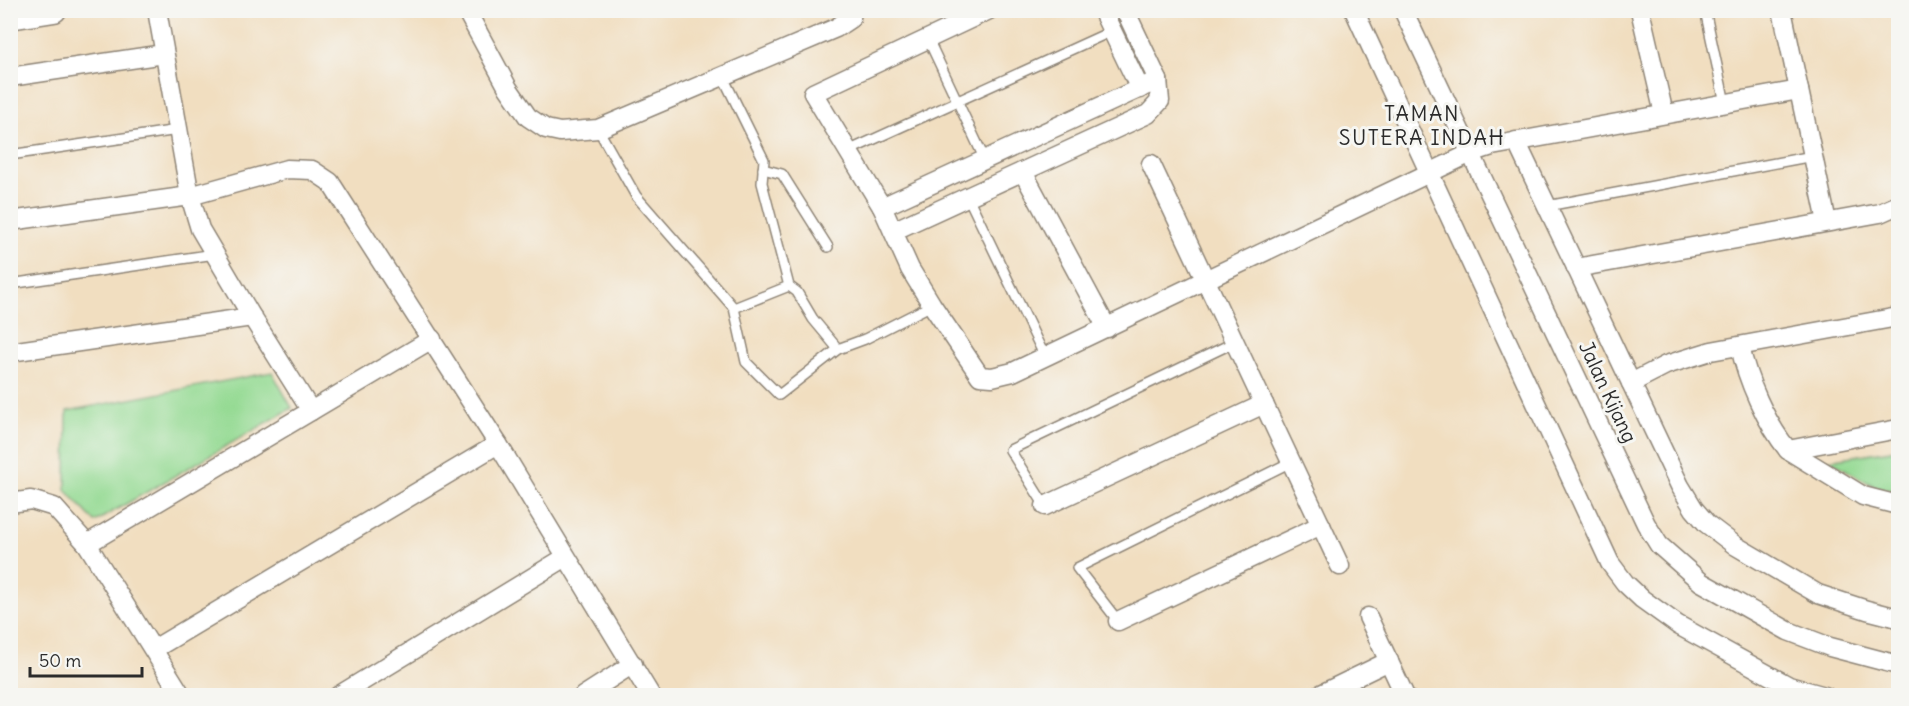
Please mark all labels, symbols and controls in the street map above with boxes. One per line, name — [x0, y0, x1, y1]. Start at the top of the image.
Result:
district label: TAMAN SUTERA INDAH — [1339, 100, 1505, 151]
street label: Jalan Kijang — [1574, 337, 1643, 447]
scale bar — [30, 640, 142, 678]
text: 50 m — [39, 649, 81, 672]

